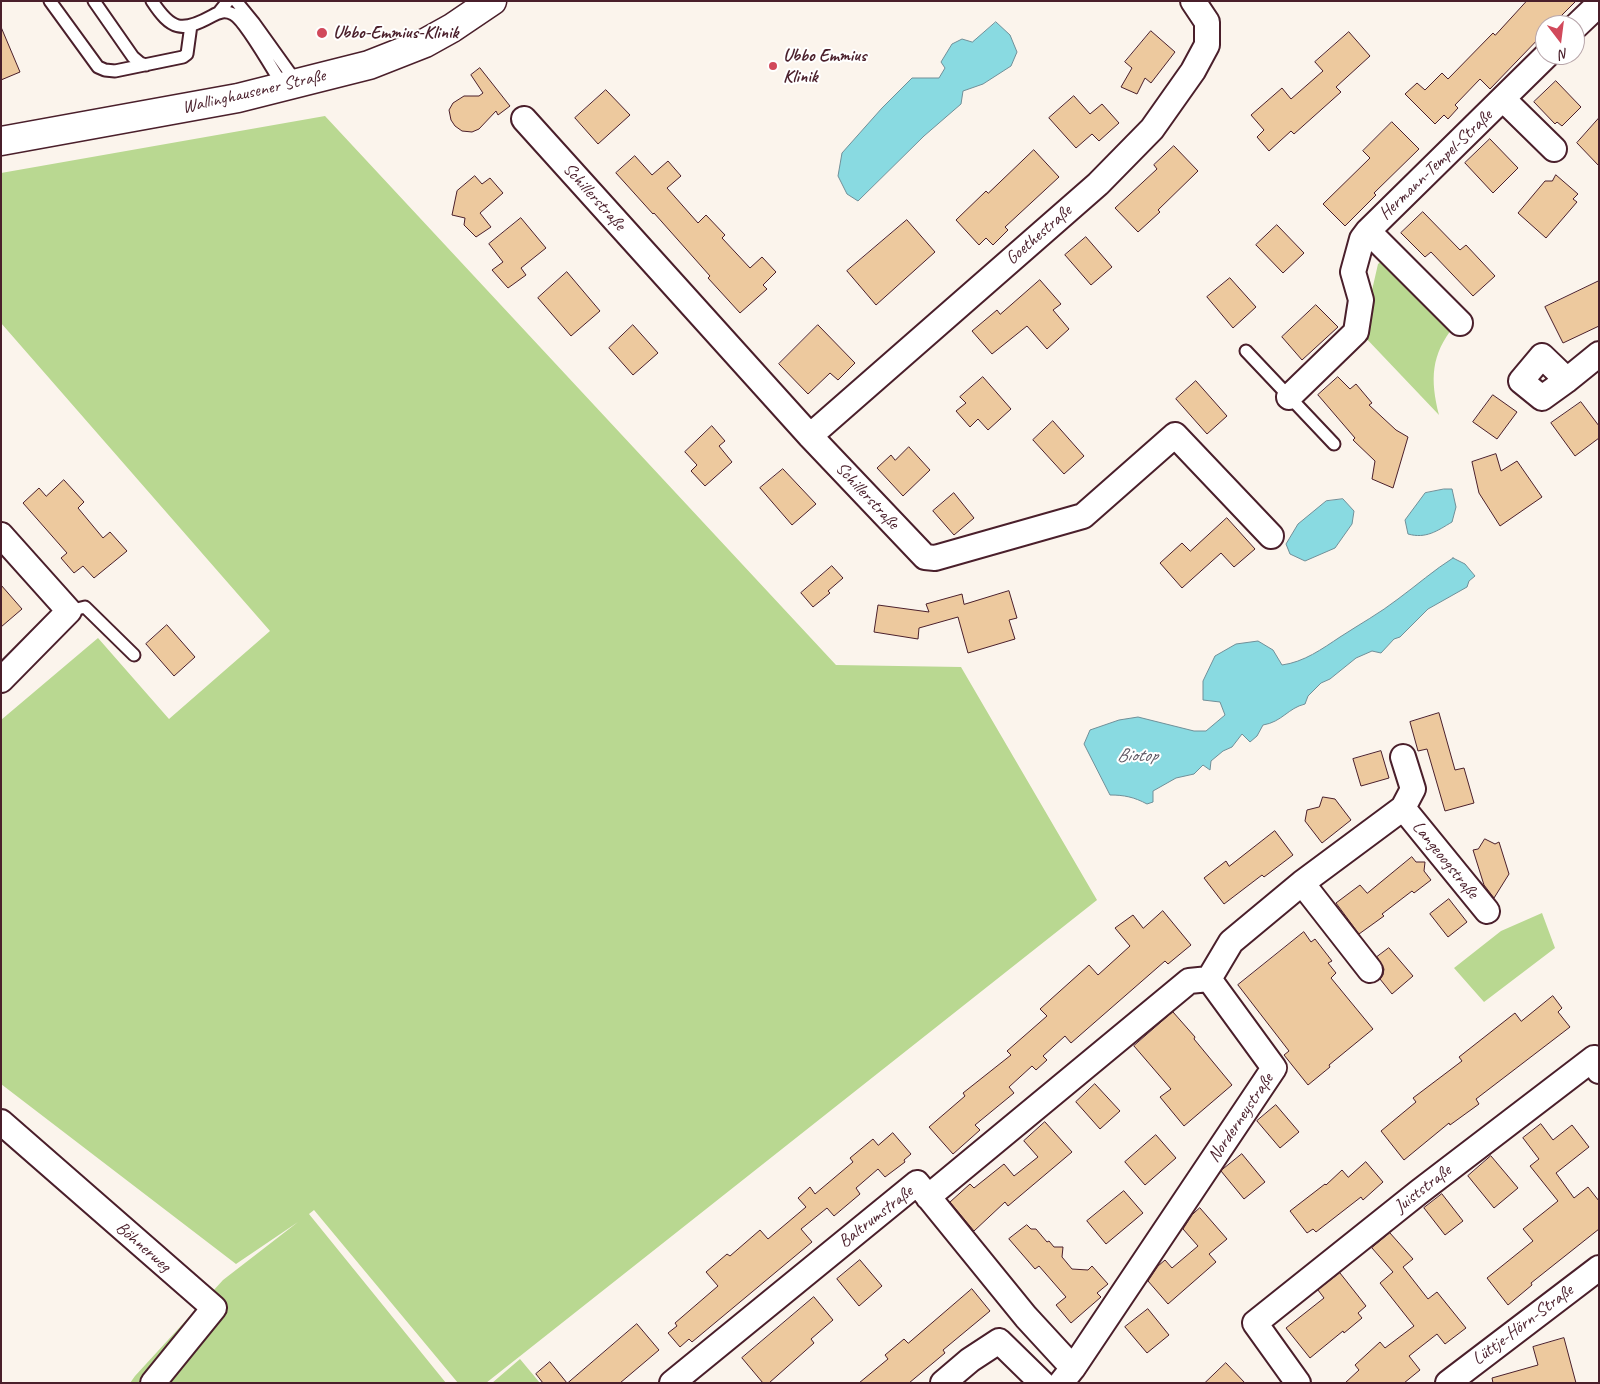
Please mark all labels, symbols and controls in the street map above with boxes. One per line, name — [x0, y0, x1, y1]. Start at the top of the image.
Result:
north arrow — [1535, 15, 1585, 65]
place label: Ubbo-Emmius-Klinik — [333, 22, 458, 44]
marker: Ubbo-Emmius-Klinik — [315, 26, 329, 40]
place label: Ubbo Emmius Klinik — [783, 45, 866, 88]
text: N — [1557, 45, 1570, 63]
marker: Ubbo Emmius Klinik — [767, 60, 779, 72]
street label: Wallinghausener Straße — [180, 65, 328, 119]
street label: Hermann-Tempel-Straße — [1375, 105, 1497, 225]
street label: Schillerstraße — [558, 159, 630, 235]
street label: Goethestraße — [1002, 200, 1076, 270]
street label: Schillerstraße — [831, 458, 903, 534]
water label: Biotop — [1117, 745, 1157, 767]
street label: Langeoogstraße — [1407, 817, 1483, 903]
street label: Norderneystraße — [1203, 1069, 1279, 1167]
street label: Juiststraße — [1390, 1160, 1456, 1218]
street label: Baltrumstraße — [835, 1181, 917, 1253]
street label: Böhnerweg — [111, 1217, 175, 1277]
street label: Lüttje-Hörn-Straße — [1468, 1280, 1578, 1370]

